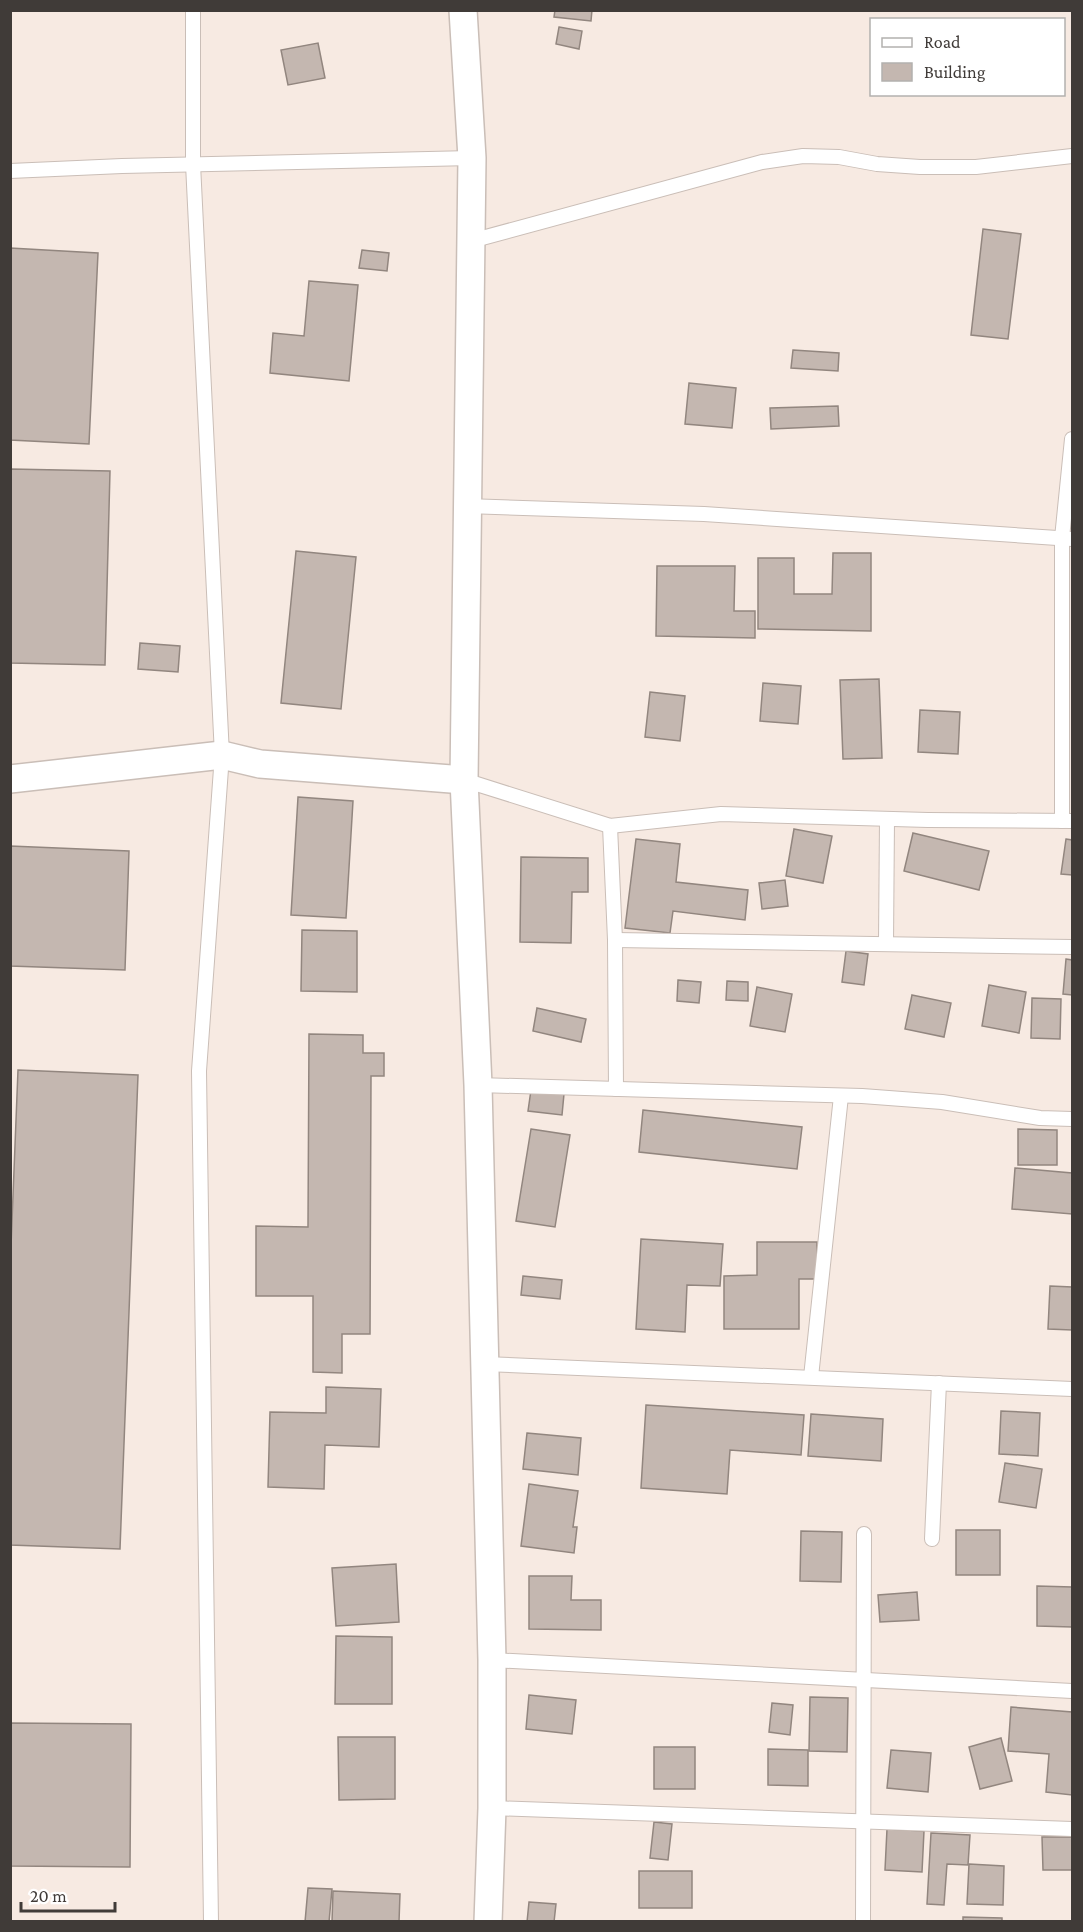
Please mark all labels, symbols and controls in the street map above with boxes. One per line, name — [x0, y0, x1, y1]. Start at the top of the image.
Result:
legend — [870, 18, 1065, 96]
text: Road — [924, 32, 961, 52]
text: Building — [924, 62, 986, 82]
scale bar — [21, 1875, 116, 1913]
text: 20 m — [30, 1886, 67, 1906]

